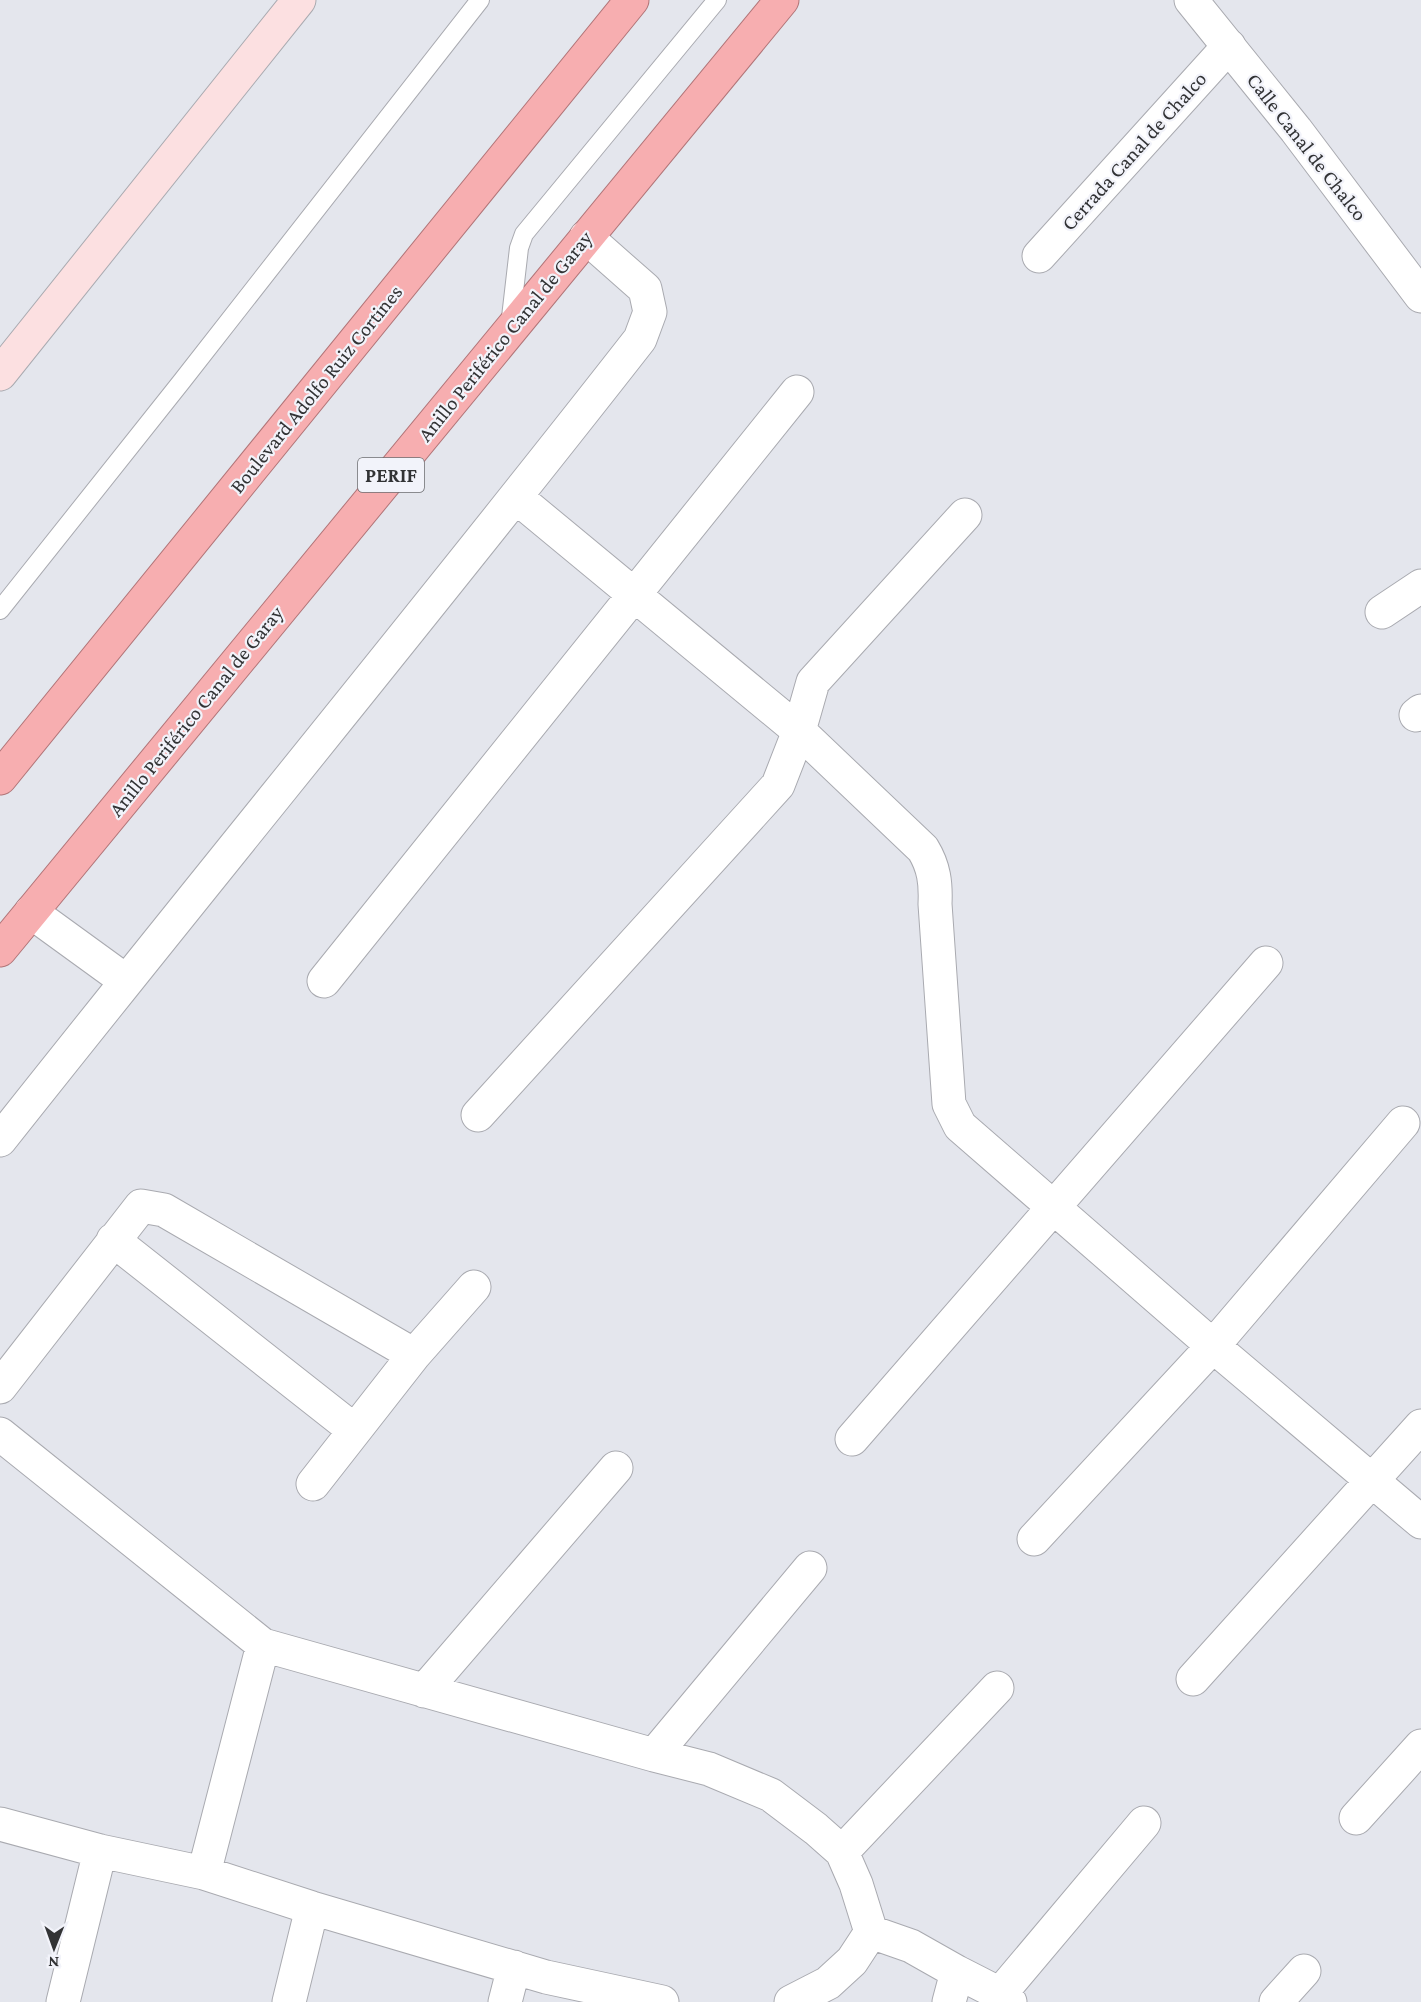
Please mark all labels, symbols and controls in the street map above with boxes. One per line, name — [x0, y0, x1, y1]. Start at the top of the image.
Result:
street label: Cerrada Canal de Chalco — [1056, 67, 1212, 235]
street label: Calle Canal de Chalco — [1242, 68, 1372, 226]
street label: Anillo Periférico Canal de Garay — [413, 226, 598, 446]
street label: Boulevard Adolfo Ruiz Cortines — [225, 280, 407, 498]
road number: PERIF — [358, 458, 424, 492]
street label: Anillo Periférico Canal de Garay — [104, 601, 289, 821]
north arrow — [24, 1918, 84, 1978]
text: N — [48, 1954, 59, 1971]

